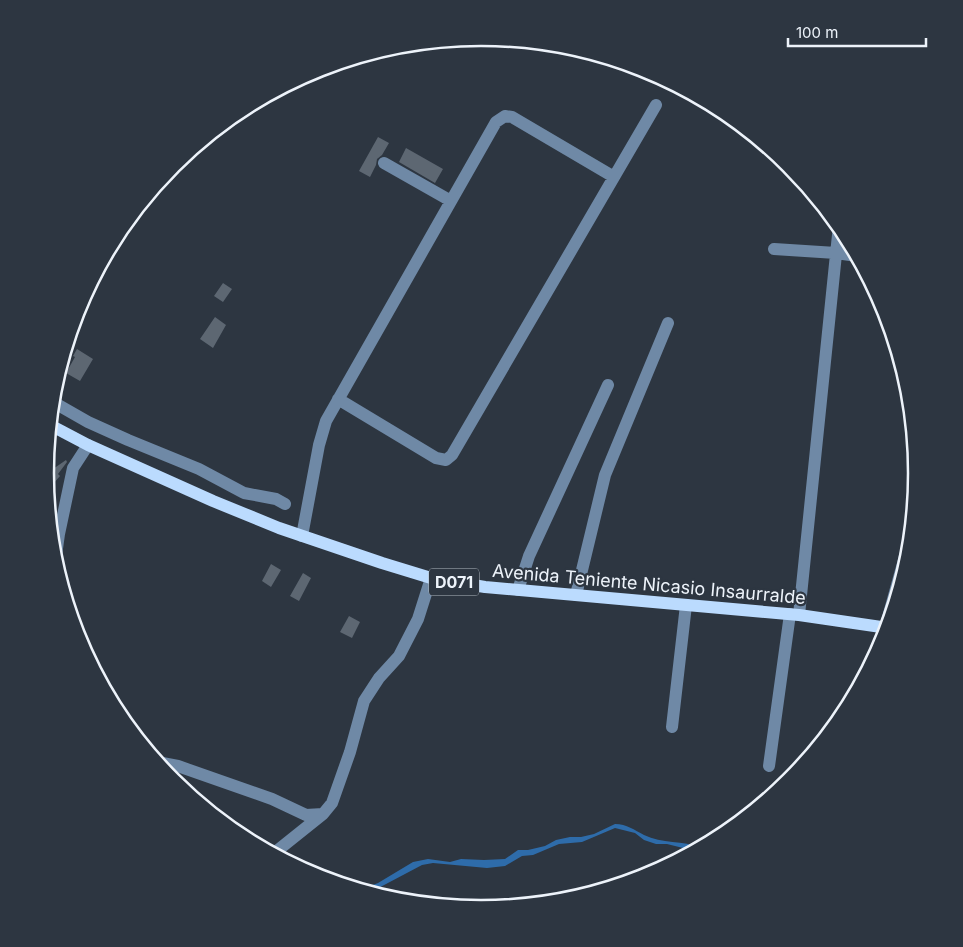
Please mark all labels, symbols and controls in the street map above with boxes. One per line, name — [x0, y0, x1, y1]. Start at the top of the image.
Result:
scale bar — [788, 15, 926, 47]
text: 100 m — [796, 23, 838, 42]
street label: Avenida Teniente Nicasio Insaurralde — [491, 560, 807, 608]
road number: D071 — [429, 568, 479, 596]

